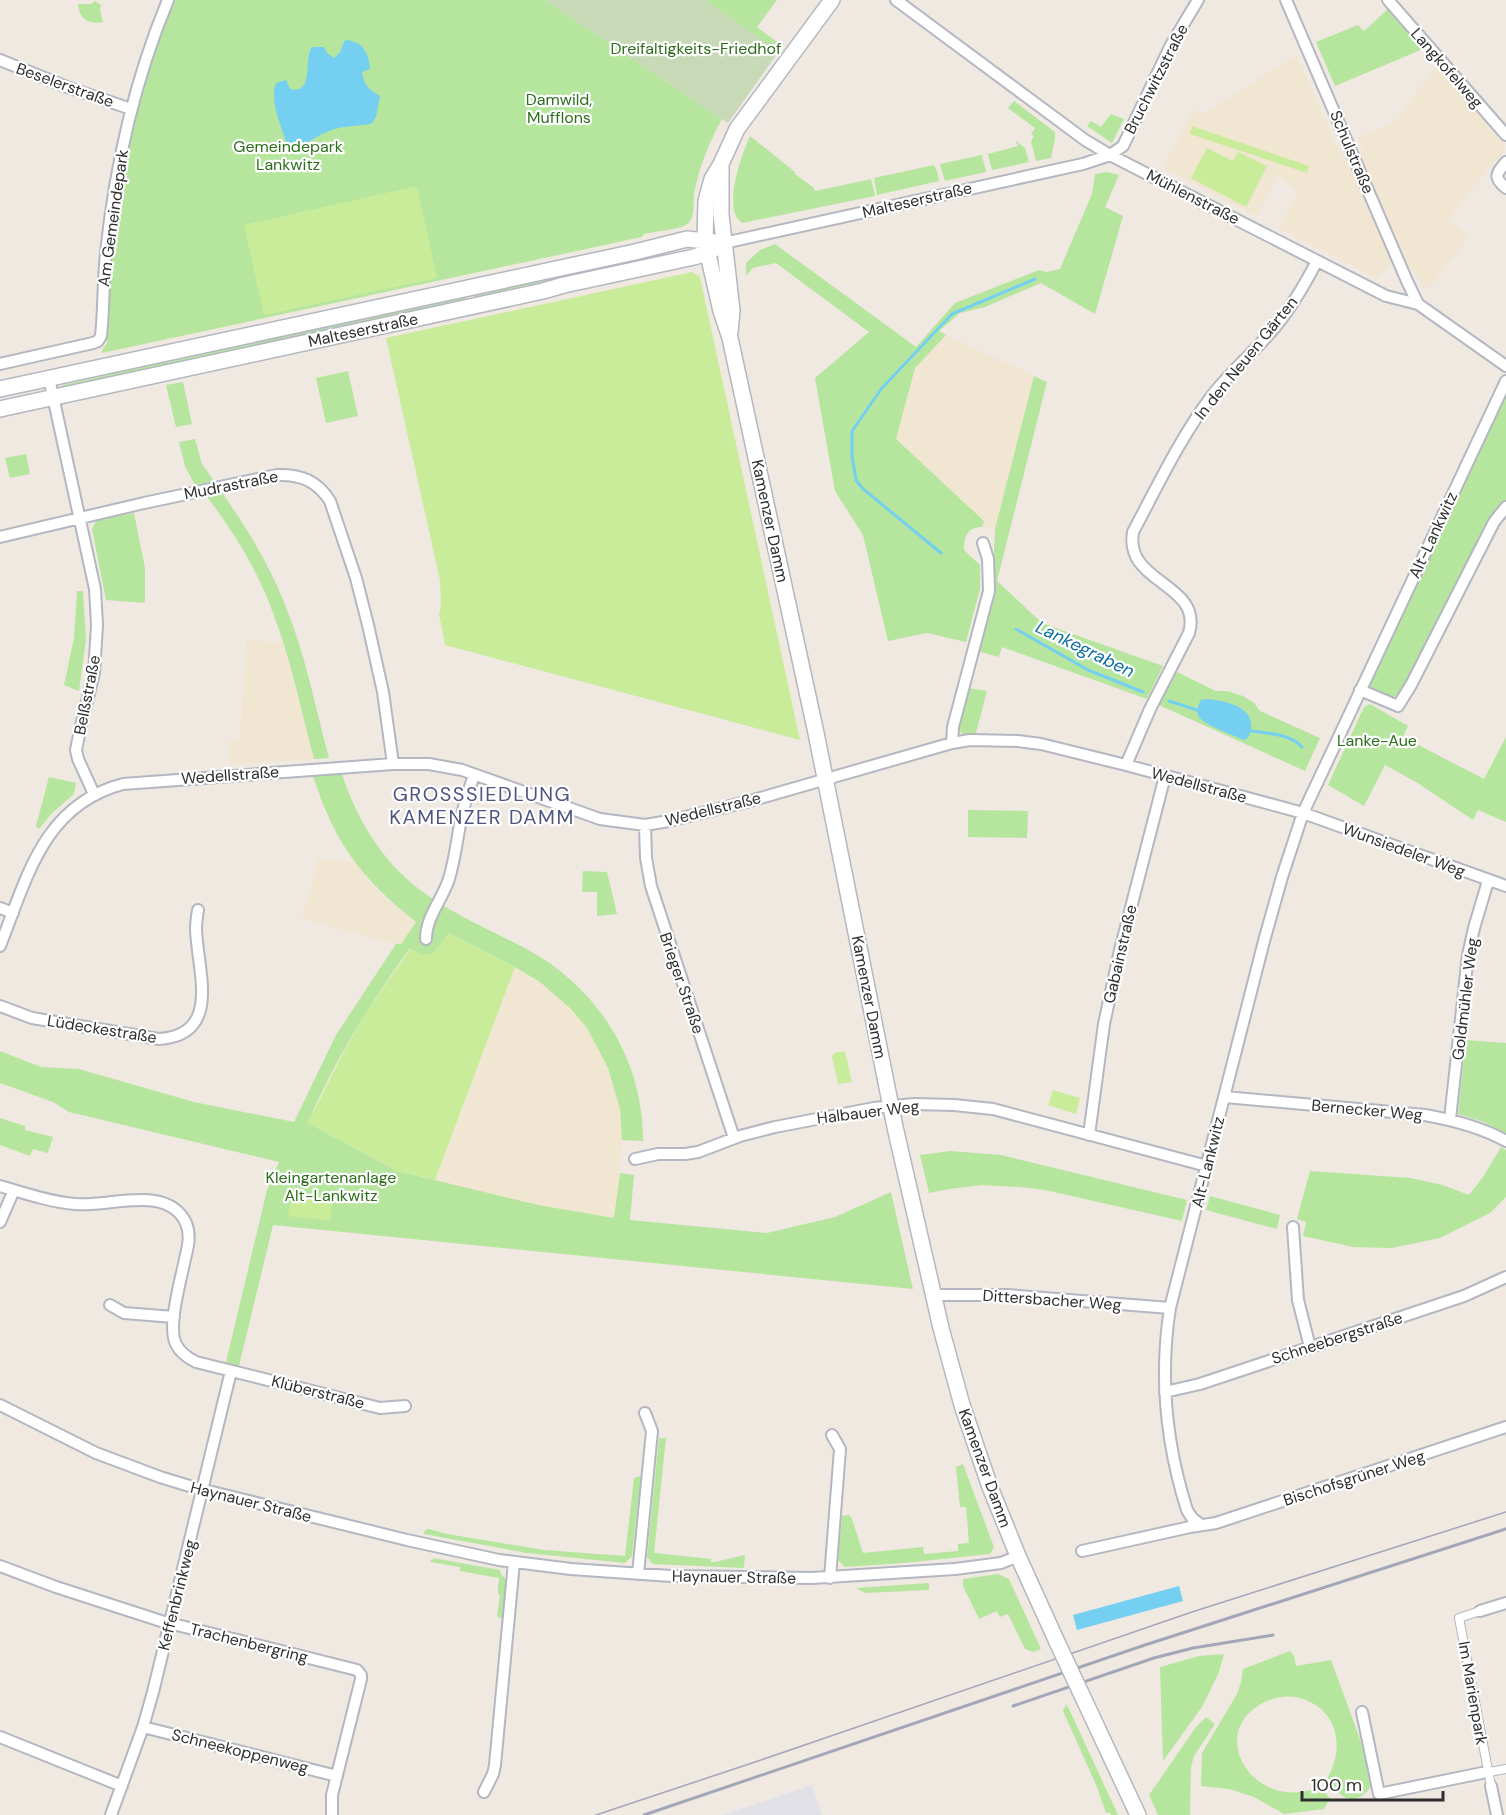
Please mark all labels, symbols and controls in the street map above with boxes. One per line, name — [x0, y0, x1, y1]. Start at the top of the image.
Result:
street label: Bruchwitzstraße — [1119, 20, 1193, 138]
street label: Langkofelweg — [1406, 23, 1488, 113]
park label: Dreifaltigkeits-Friedhof — [611, 38, 781, 59]
street label: Beselerstraße — [13, 58, 117, 112]
park label: Damwild, Mufflons — [526, 89, 592, 128]
street label: Schulstraße — [1325, 107, 1379, 197]
park label: Gemeindepark Lankwitz — [233, 136, 343, 175]
street label: Am Gemeindepark — [93, 148, 133, 288]
street label: Mühlenstraße — [1143, 165, 1243, 229]
street label: Malteserstraße — [860, 177, 974, 223]
street label: In den Neuen Gärten — [1190, 292, 1302, 424]
street label: Malteserstraße — [306, 308, 420, 352]
street label: Kamenzer Damm — [747, 458, 793, 584]
street label: Mudrastraße — [182, 466, 280, 504]
street label: Alt-Lankwitz — [1404, 488, 1462, 582]
water label: Lankegraben — [1032, 615, 1138, 683]
street label: Belßstraße — [69, 653, 105, 737]
park label: Lanke-Aue — [1337, 730, 1417, 751]
street label: Wedellstraße — [180, 761, 280, 789]
street label: Wedellstraße — [1149, 762, 1249, 808]
district label: GROSSSIEDLUNG KAMENZER DAMM — [389, 781, 575, 830]
street label: Wedellstraße — [663, 787, 763, 831]
street label: Wunsiedeler Weg — [1340, 818, 1468, 882]
street label: Gabainstraße — [1098, 903, 1142, 1005]
street label: Brieger Straße — [655, 929, 709, 1037]
street label: Kamenzer Damm — [847, 934, 891, 1060]
street label: Goldmühler Weg — [1447, 936, 1483, 1061]
street label: Lüdeckestraße — [46, 1010, 158, 1048]
street label: Halbauer Weg — [816, 1095, 920, 1129]
street label: Bernecker Weg — [1311, 1095, 1424, 1125]
street label: Alt-Lankwitz — [1187, 1114, 1229, 1210]
park label: Kleingartenanlage Alt-Lankwitz — [266, 1167, 396, 1206]
street label: Dittersbacher Weg — [982, 1285, 1122, 1315]
street label: Schneebergstraße — [1269, 1307, 1405, 1369]
street label: Klüberstraße — [269, 1370, 367, 1414]
street label: Kamenzer Damm — [954, 1406, 1016, 1530]
street label: Bischofsgrüner Weg — [1281, 1445, 1428, 1511]
street label: Haynauer Straße — [188, 1477, 314, 1527]
street label: Keffenbrinkweg — [153, 1537, 201, 1653]
street label: Haynauer Straße — [672, 1565, 796, 1589]
street label: Trachenbergring — [188, 1618, 310, 1668]
street label: Im Marienpark — [1454, 1639, 1492, 1747]
street label: Schneekoppenweg — [169, 1724, 311, 1778]
scale bar — [1302, 1764, 1443, 1802]
text: 100 m — [1311, 1773, 1362, 1797]

